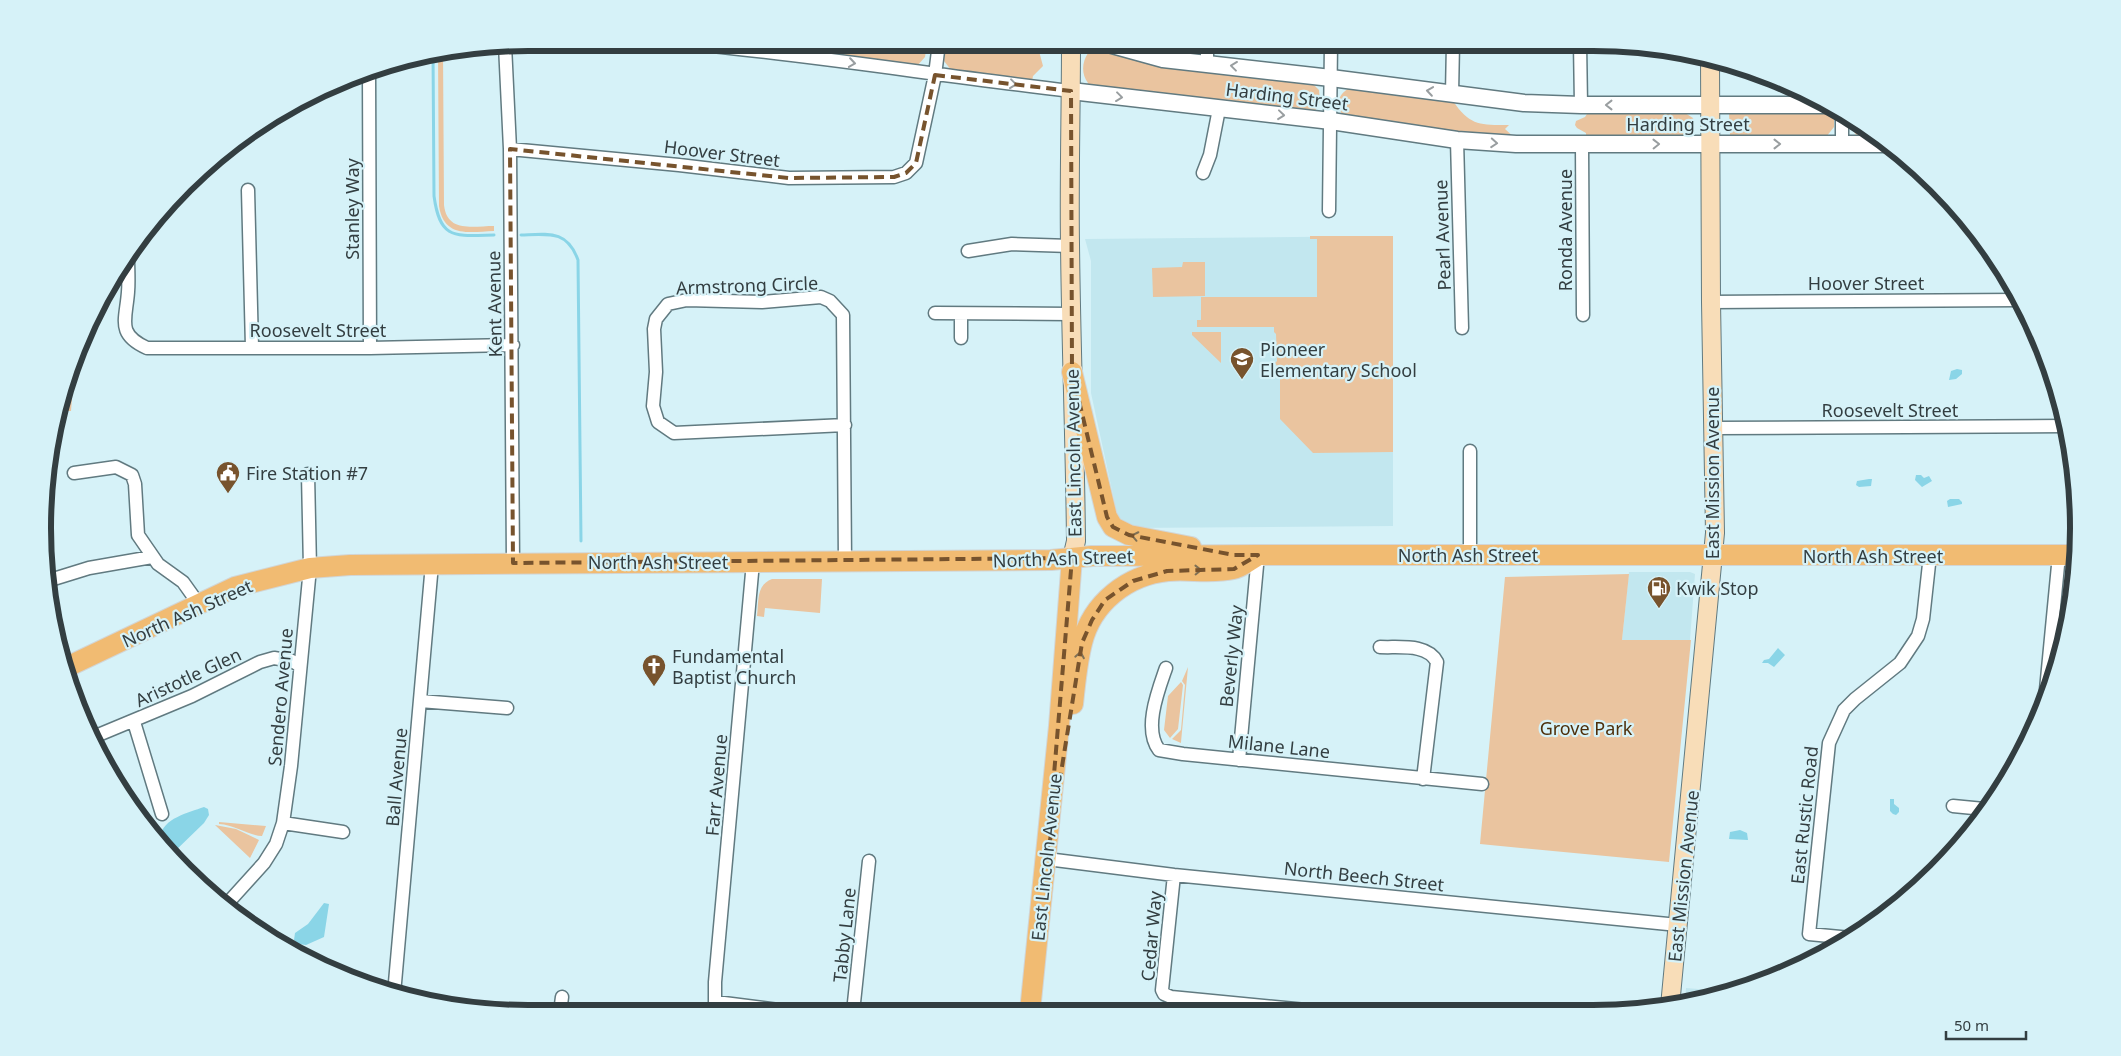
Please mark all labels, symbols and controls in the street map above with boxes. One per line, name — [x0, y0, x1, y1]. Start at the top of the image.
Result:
one-way arrow — [848, 57, 856, 68]
one-way arrow — [1230, 61, 1238, 72]
street label: Harding Street — [1224, 77, 1350, 115]
one-way arrow — [1009, 78, 1017, 89]
one-way arrow — [1426, 87, 1434, 97]
one-way arrow — [1115, 91, 1124, 101]
one-way arrow — [1605, 100, 1613, 110]
one-way arrow — [1277, 109, 1285, 120]
street label: Harding Street — [1626, 112, 1750, 136]
street label: Hoover Street — [663, 134, 782, 172]
one-way arrow — [1490, 137, 1498, 148]
one-way arrow — [1653, 139, 1661, 149]
one-way arrow — [1773, 139, 1781, 149]
street label: Stanley Way — [340, 157, 364, 260]
street label: Ronda Avenue — [1553, 169, 1577, 291]
street label: Pearl Avenue — [1428, 179, 1456, 291]
street label: Kent Avenue — [481, 250, 507, 358]
street label: Armstrong Circle — [675, 271, 819, 299]
street label: Hoover Street — [1808, 271, 1925, 295]
street label: Roosevelt Street — [250, 318, 387, 342]
place label: Pioneer Elementary School — [1260, 337, 1417, 382]
school or university icon: Pioneer Elementary School — [1229, 346, 1255, 380]
street label: East Lincoln Avenue — [1060, 369, 1086, 537]
street label: East Mission Avenue — [1700, 387, 1724, 559]
street label: Roosevelt Street — [1822, 398, 1959, 422]
public building icon: Fire Station #7 — [215, 460, 241, 494]
place label: Fire Station #7 — [246, 461, 368, 485]
one-way arrow — [1131, 531, 1140, 542]
street label: North Ash Street — [1398, 543, 1539, 567]
street label: North Ash Street — [992, 544, 1134, 572]
street label: North Ash Street — [1803, 544, 1944, 568]
street label: North Ash Street — [588, 550, 729, 574]
one-way arrow — [1195, 565, 1203, 576]
street label: North Ash Street — [118, 573, 257, 653]
fuel station icon: Kwik Stop — [1646, 575, 1672, 609]
place label: Kwik Stop — [1676, 576, 1759, 600]
street label: Beverly Way — [1214, 603, 1248, 708]
street label: Sendero Avenue — [262, 627, 298, 767]
street label: Aristotle Glen — [131, 642, 245, 712]
place label: Fundamental Baptist Church — [672, 644, 796, 689]
one-way arrow — [1074, 651, 1085, 659]
church icon: Fundamental Baptist Church — [641, 653, 667, 687]
park label: Grove Park — [1540, 716, 1633, 740]
street label: Ball Avenue — [380, 727, 412, 827]
street label: Milane Lane — [1227, 729, 1331, 763]
street label: Farr Avenue — [700, 733, 732, 837]
street label: East Rustic Road — [1785, 745, 1823, 885]
street label: East Lincoln Avenue — [1025, 772, 1067, 942]
street label: East Mission Avenue — [1662, 789, 1704, 963]
street label: North Beech Street — [1283, 856, 1446, 896]
street label: Tabby Lane — [827, 886, 861, 984]
street label: Cedar Way — [1135, 889, 1167, 982]
scale bar — [1946, 1008, 2026, 1040]
text: 50 m — [1954, 1015, 1989, 1035]

